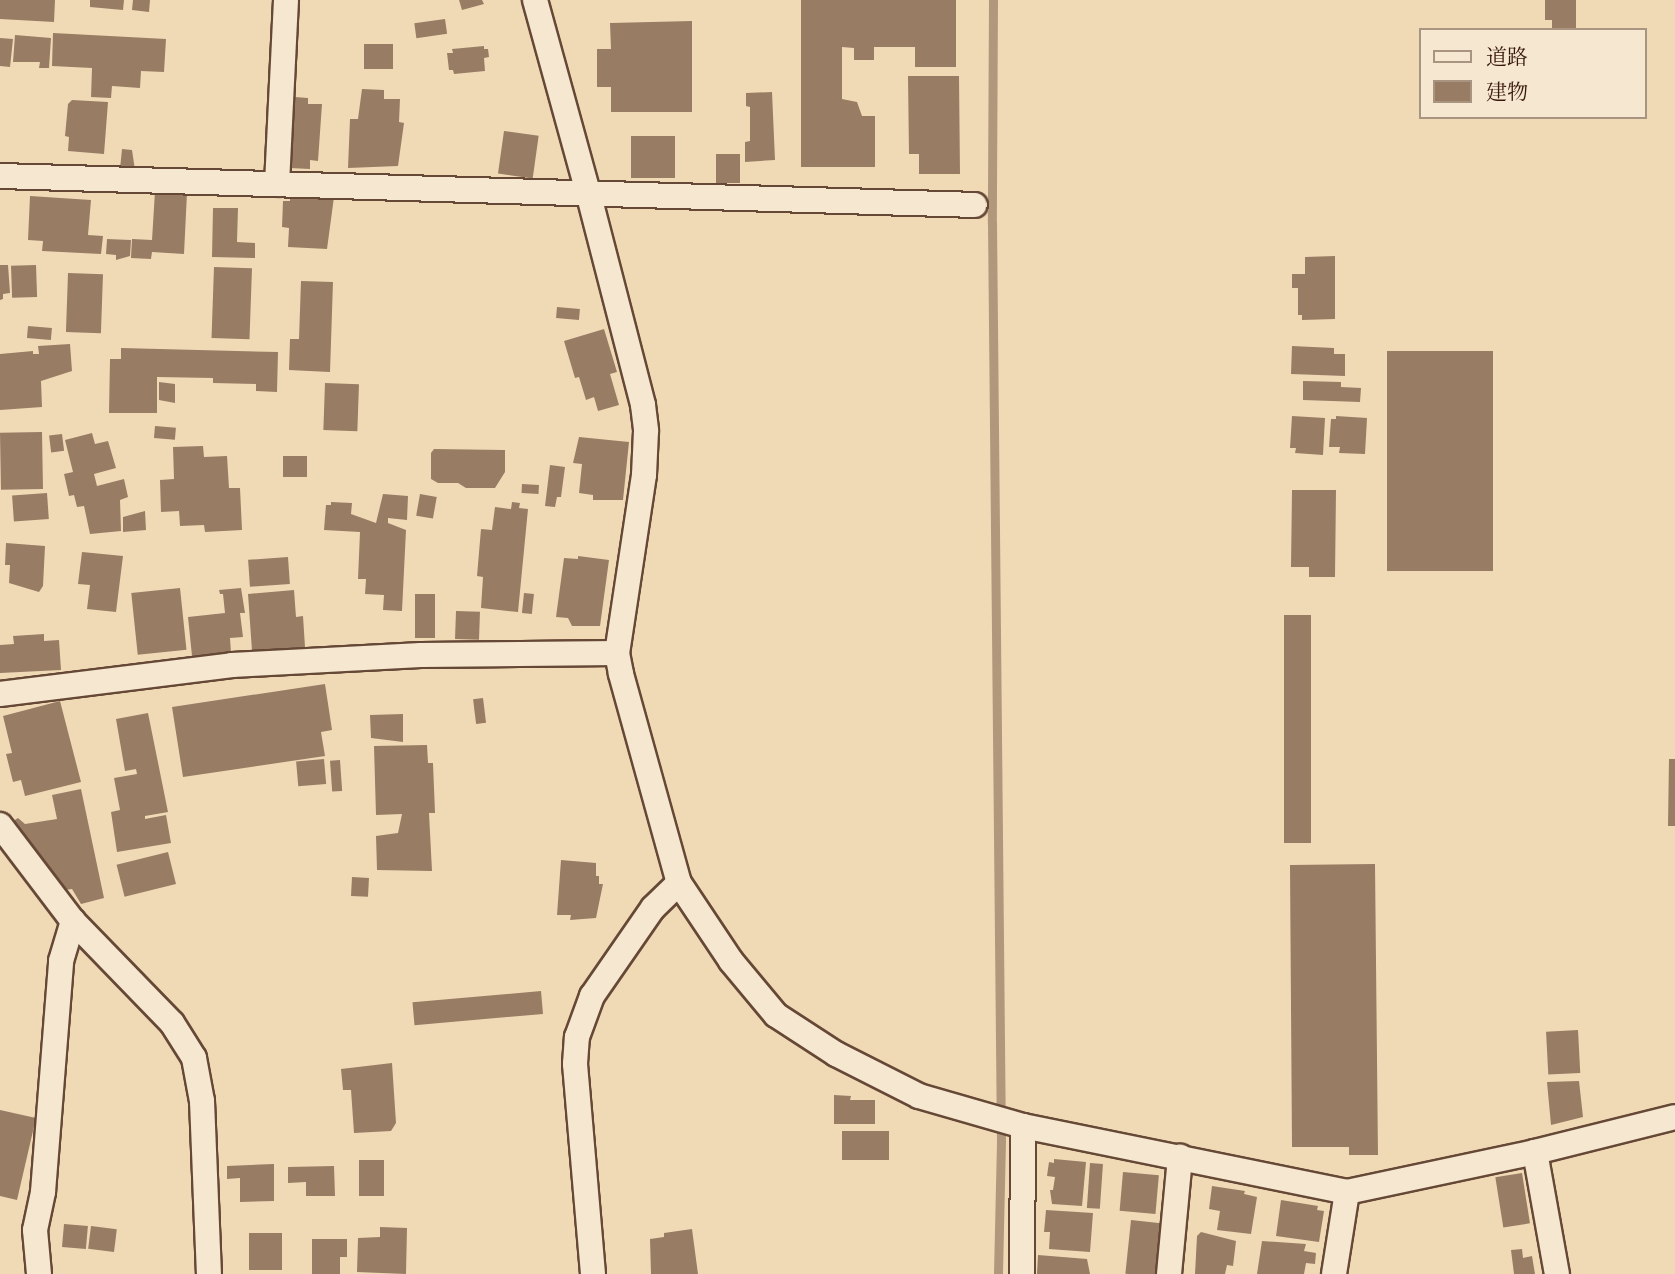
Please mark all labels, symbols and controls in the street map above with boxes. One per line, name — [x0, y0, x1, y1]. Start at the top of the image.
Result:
legend — [1420, 28, 1647, 119]
text: 道路 — [1486, 44, 1528, 74]
text: 建物 — [1486, 79, 1528, 109]

